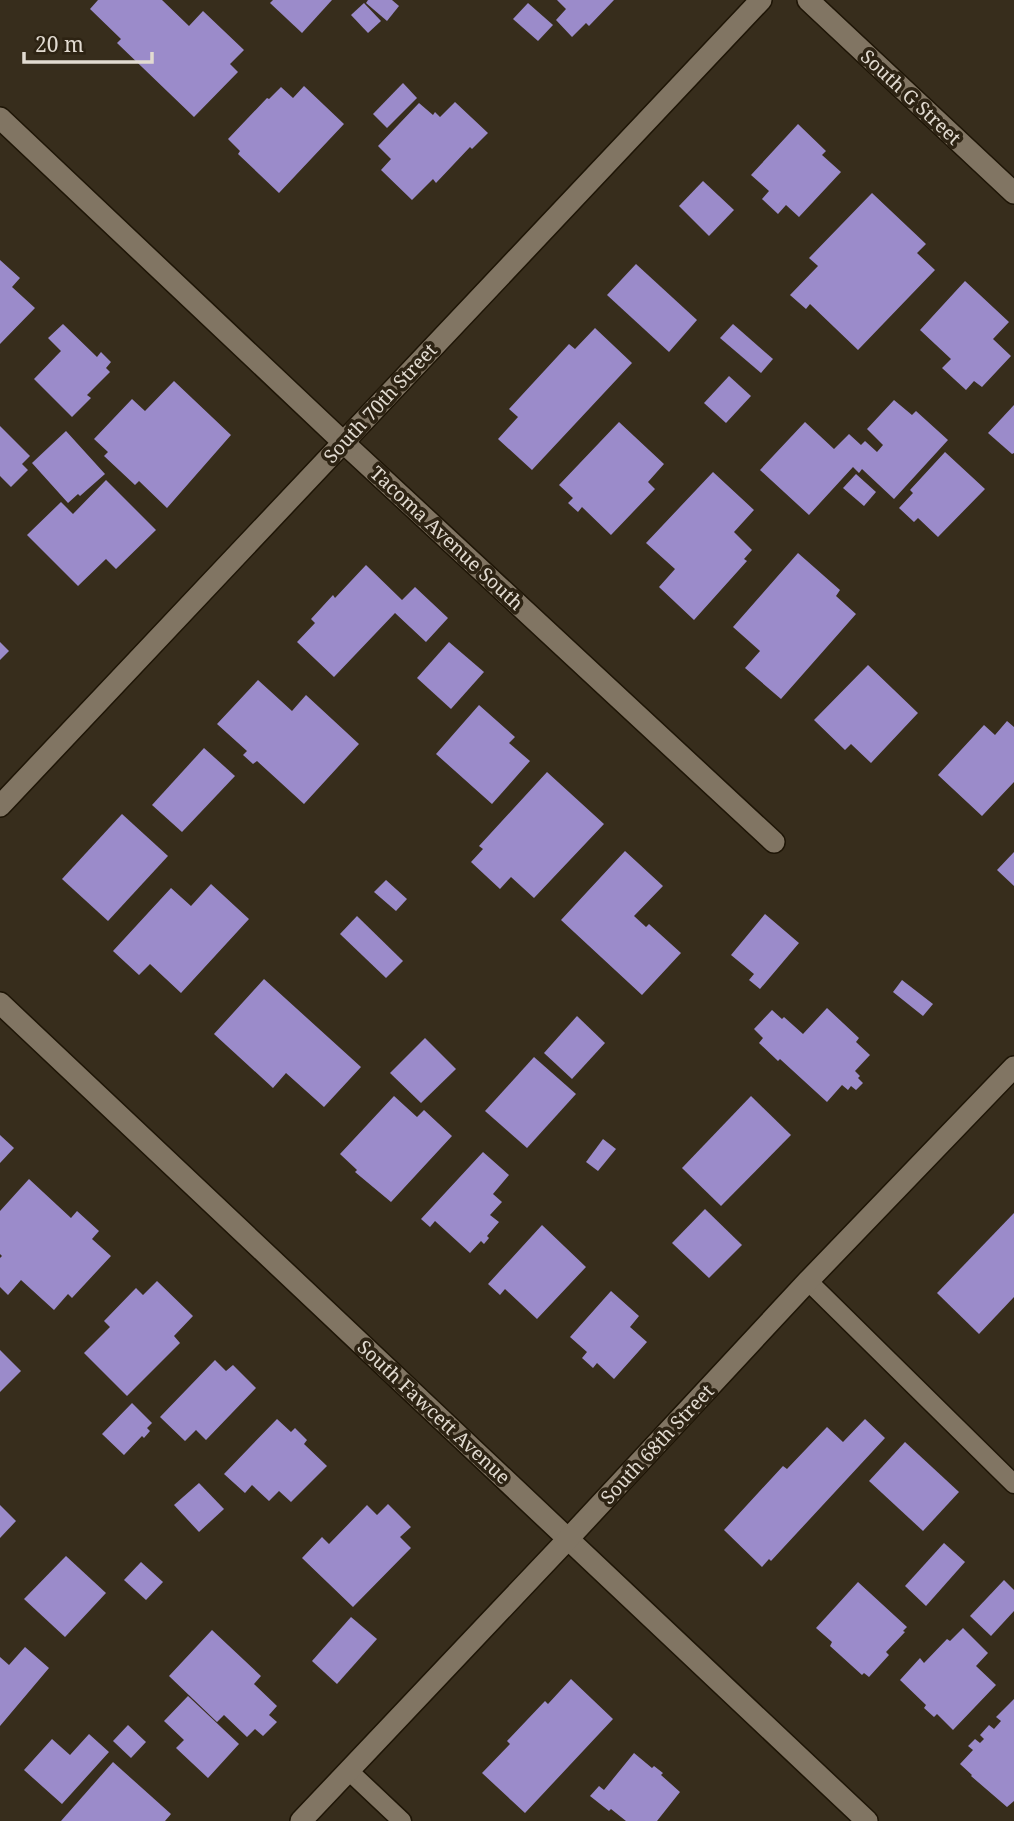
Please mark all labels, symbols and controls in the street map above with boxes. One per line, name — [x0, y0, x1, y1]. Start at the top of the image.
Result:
scale bar — [24, 21, 152, 65]
text: 20 m — [35, 30, 84, 58]
street label: South G Street — [855, 44, 967, 151]
street label: South 70th Street — [318, 337, 443, 469]
street label: Tacoma Avenue South — [365, 460, 529, 616]
street label: South Fawcett Avenue — [352, 1334, 516, 1490]
street label: South 68th Street — [595, 1378, 720, 1510]

